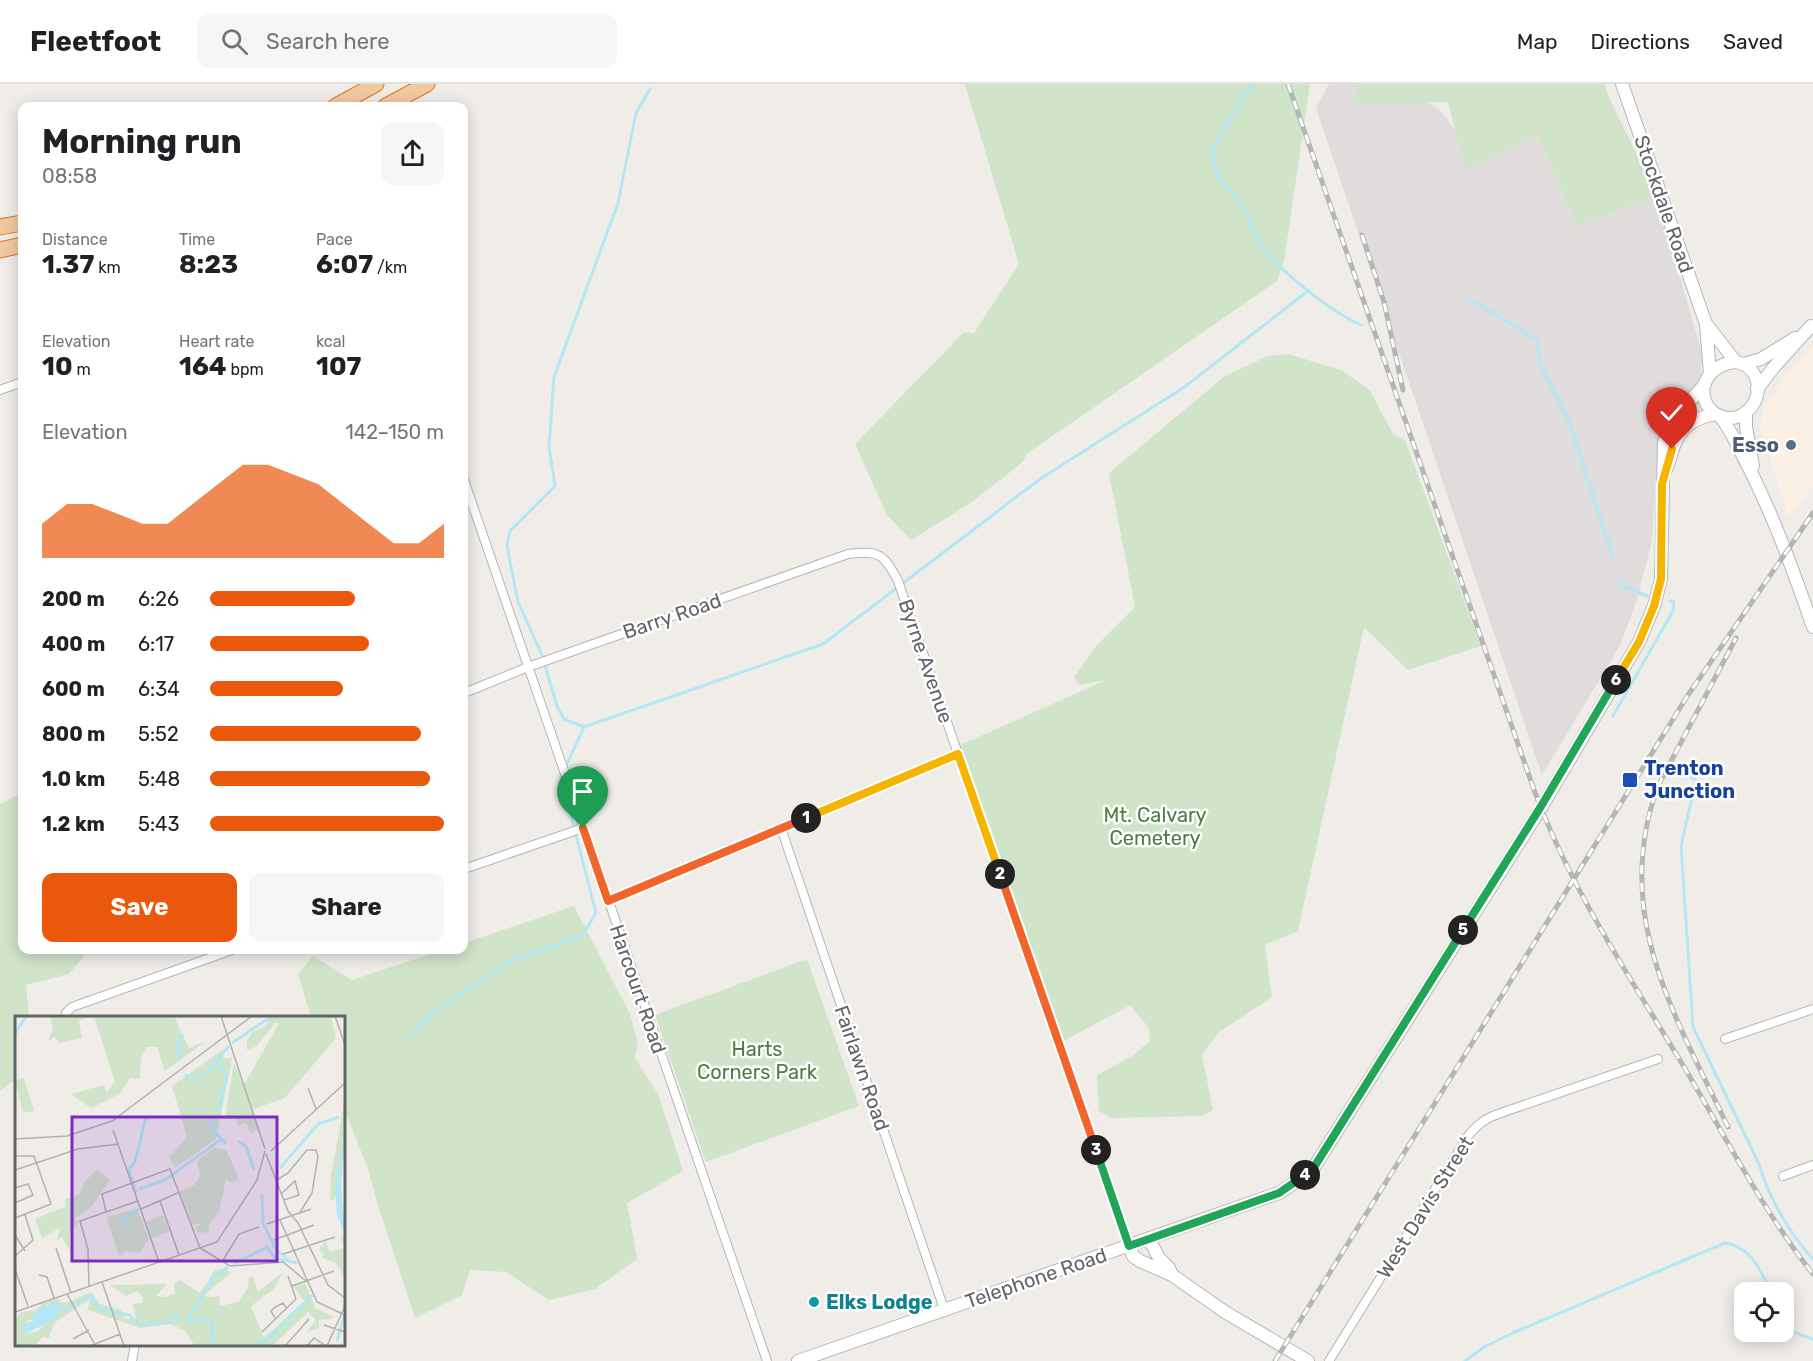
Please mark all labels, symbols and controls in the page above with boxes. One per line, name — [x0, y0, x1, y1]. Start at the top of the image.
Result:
search box — [197, 14, 617, 68]
text: Fleetfoot — [30, 25, 161, 58]
icon: search — [218, 25, 251, 58]
text: Search here — [266, 28, 389, 55]
text: Map — [1517, 29, 1558, 54]
text: Directions — [1591, 29, 1690, 54]
text: Saved — [1723, 29, 1783, 54]
text: Morning run — [42, 122, 242, 161]
button: share — [381, 122, 444, 185]
street label: Stockdale Road — [1629, 132, 1699, 276]
text: 08:58 — [42, 164, 97, 188]
text: Distance — [42, 230, 108, 249]
text: Time — [179, 230, 215, 249]
text: Pace — [316, 230, 353, 249]
text: 1.37 — [42, 249, 94, 280]
text: 8:23 — [179, 249, 238, 280]
text: 6:07 — [316, 249, 373, 280]
text: km — [94, 258, 121, 277]
text: /km — [373, 258, 407, 277]
text: Elevation — [42, 332, 111, 351]
text: Heart rate — [179, 332, 254, 351]
text: kcal — [316, 332, 345, 351]
text: 10 — [42, 351, 73, 382]
text: 164 — [179, 351, 227, 382]
text: 107 — [316, 351, 362, 382]
text: m — [73, 360, 91, 379]
text: bpm — [227, 360, 264, 379]
pin — [1646, 387, 1697, 449]
icon: check — [1655, 396, 1688, 429]
text: Elevation — [42, 420, 128, 444]
text: 142–150 m — [345, 420, 444, 444]
place label: Esso — [1732, 433, 1779, 457]
marker: Esso — [1784, 438, 1798, 452]
text: 200 m — [42, 587, 105, 611]
text: 6:26 — [138, 587, 179, 611]
street label: Barry Road — [620, 588, 724, 644]
street label: Byrne Avenue — [894, 596, 958, 726]
text: 400 m — [42, 632, 105, 656]
text: 6:17 — [138, 632, 174, 656]
pin: 6 — [1601, 665, 1631, 695]
text: 6 — [1611, 670, 1621, 689]
text: 600 m — [42, 677, 105, 701]
text: 6:34 — [138, 677, 180, 701]
text: 800 m — [42, 722, 105, 746]
text: 5:52 — [138, 722, 179, 746]
place label: Trenton Junction — [1644, 756, 1735, 803]
pin — [557, 766, 608, 828]
text: 1.0 km — [42, 767, 105, 791]
text: 5:48 — [138, 767, 180, 791]
marker: Trenton Junction — [1621, 771, 1639, 789]
icon: arrive — [566, 775, 599, 808]
pin: 1 — [791, 803, 821, 833]
park label: Mt. Calvary Cemetery — [1103, 803, 1207, 850]
text: 1 — [802, 808, 810, 827]
text: 1.2 km — [42, 812, 105, 836]
text: 5:43 — [138, 812, 179, 836]
pin: 2 — [985, 859, 1015, 889]
text: 2 — [995, 864, 1005, 883]
button: Save — [42, 873, 237, 942]
button: Share — [249, 873, 444, 942]
pin: 5 — [1448, 915, 1478, 945]
text: 5 — [1458, 920, 1468, 939]
street label: Harcourt Road — [605, 921, 671, 1057]
street label: Fairlawn Road — [829, 1002, 895, 1134]
inset map — [15, 1016, 345, 1346]
park label: Harts Corners Park — [697, 1037, 818, 1084]
street label: West Davis Street — [1372, 1131, 1479, 1283]
pin: 3 — [1081, 1135, 1111, 1165]
text: 3 — [1091, 1140, 1101, 1159]
pin: 4 — [1290, 1160, 1320, 1190]
text: 4 — [1300, 1165, 1310, 1184]
street label: Telephone Road — [962, 1243, 1110, 1313]
map controls — [1734, 1282, 1794, 1342]
button: locate — [1734, 1282, 1794, 1342]
place label: Elks Lodge — [826, 1290, 933, 1314]
marker: Elks Lodge — [807, 1295, 821, 1309]

